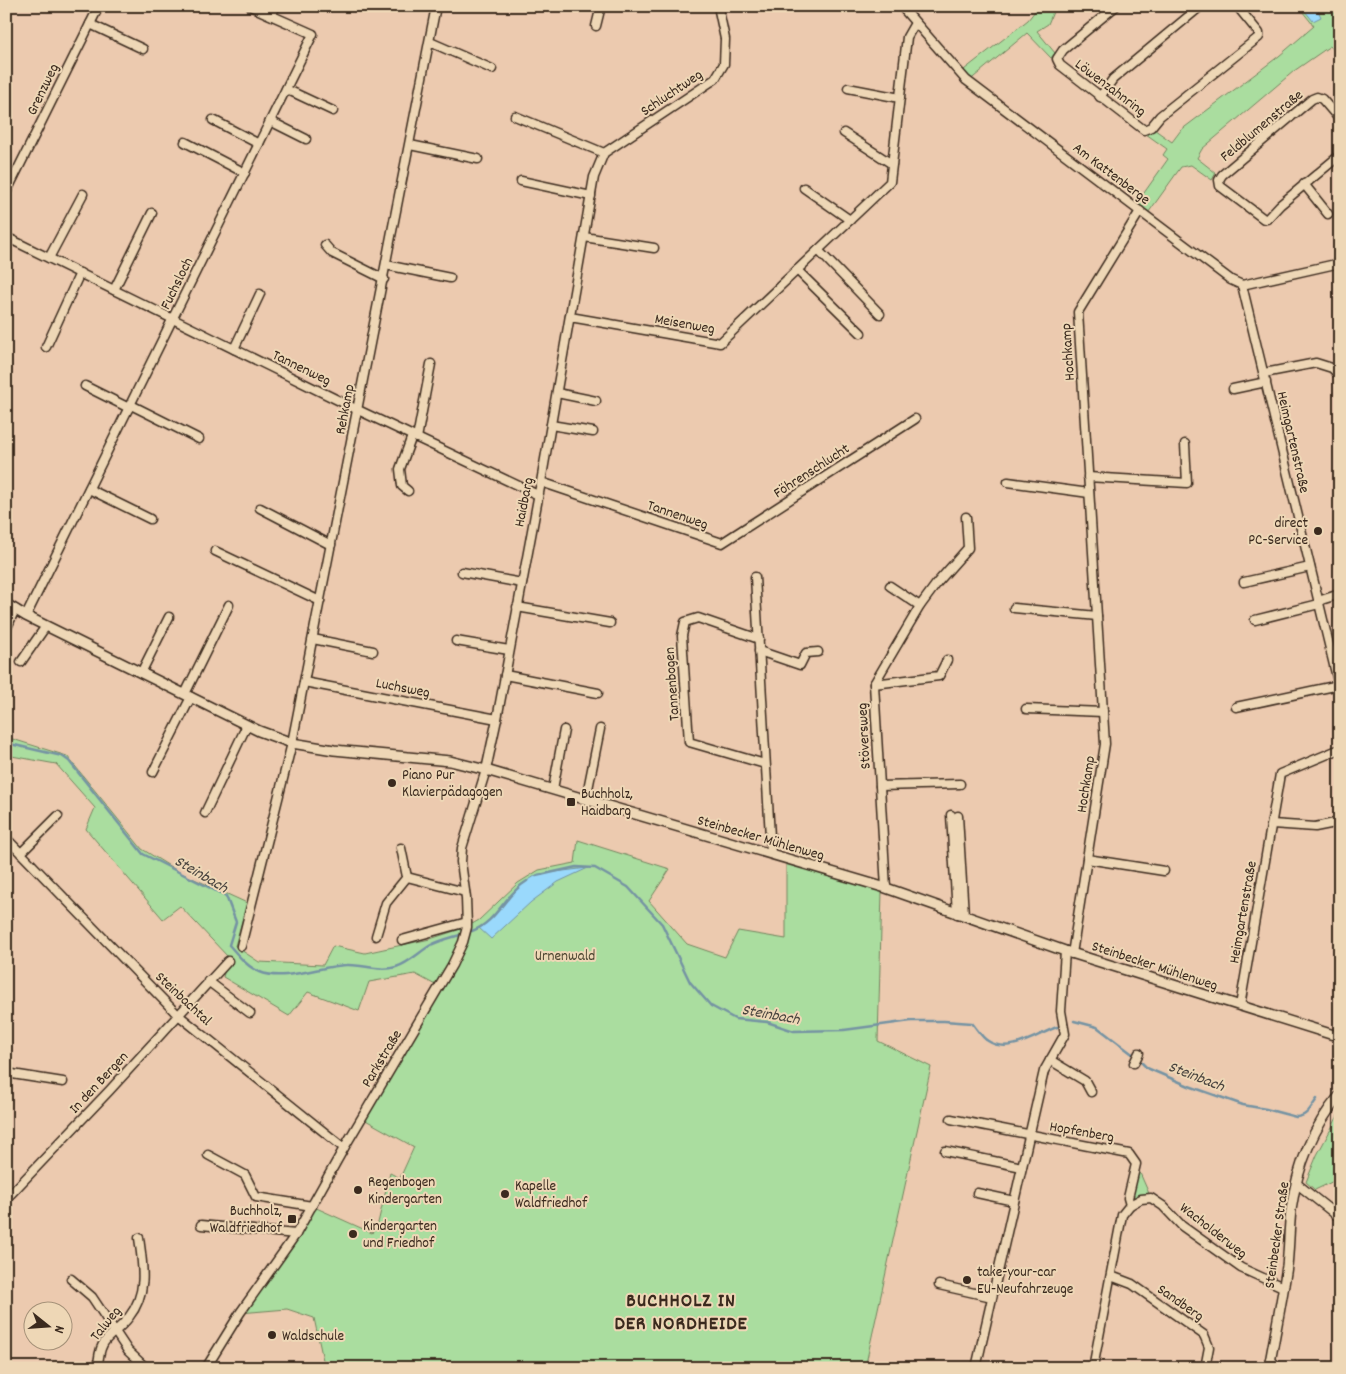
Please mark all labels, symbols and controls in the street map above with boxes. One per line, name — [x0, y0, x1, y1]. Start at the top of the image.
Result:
street label: Löwenzahnring — [1069, 54, 1150, 123]
street label: Grenzweg — [22, 60, 66, 120]
street label: Schluchtweg — [637, 65, 708, 123]
street label: Feldblumenstraße — [1216, 85, 1309, 168]
street label: Am Kattenberge — [1067, 138, 1155, 211]
street label: Fuchsloch — [156, 254, 200, 314]
street label: Meisenweg — [653, 309, 717, 341]
street label: Hochkamp — [1056, 322, 1082, 381]
street label: Tannenweg — [268, 345, 334, 393]
street label: Rehkamp — [330, 382, 362, 437]
street label: Heimgartenstraße — [1270, 389, 1315, 496]
street label: Föhrenschlucht — [770, 439, 855, 505]
street label: Haidbarg — [509, 476, 541, 529]
street label: Tannenweg — [644, 495, 711, 537]
place label: direct PC-Service — [1248, 513, 1308, 552]
marker: direct PC-Service — [1312, 525, 1324, 537]
street label: Tannenbogen — [659, 646, 687, 721]
street label: Luchsweg — [374, 673, 432, 705]
street label: Stöversweg — [852, 702, 878, 770]
street label: Hochkamp — [1072, 754, 1102, 815]
place label: Piano Pur Klavierpädagogen — [402, 765, 503, 804]
marker: Piano Pur Klavierpädagogen — [386, 777, 398, 789]
place label: Buchholz, Haidbarg — [581, 784, 633, 823]
marker: Buchholz, Haidbarg — [565, 796, 577, 808]
street label: Steinbecker Mühlenweg — [694, 810, 827, 868]
water label: Steinbach — [170, 851, 232, 900]
street label: Heimgartenstraße — [1224, 859, 1264, 965]
street label: Steinbecker Mühlenweg — [1089, 936, 1220, 998]
park label: Urnenwald — [535, 946, 595, 968]
street label: Steinbachtal — [149, 967, 216, 1032]
water label: Steinbach — [740, 999, 802, 1032]
street label: Parkstraße — [357, 1026, 409, 1092]
street label: In den Bergen — [65, 1047, 134, 1120]
water label: Steinbach — [1165, 1056, 1228, 1099]
street label: Hopfenberg — [1048, 1116, 1116, 1149]
place label: Regenbogen Kindergarten — [368, 1172, 442, 1211]
place label: Kapelle Waldfriedhof — [515, 1176, 588, 1215]
street label: Steinbecker Straße — [1260, 1180, 1296, 1290]
marker: Regenbogen Kindergarten — [352, 1184, 364, 1196]
marker: Kapelle Waldfriedhof — [499, 1188, 511, 1200]
street label: Wacholderweg — [1174, 1198, 1251, 1265]
place label: Buchholz, Waldfriedhof — [210, 1201, 283, 1240]
marker: Buchholz, Waldfriedhof — [286, 1213, 298, 1225]
place label: Kindergarten und Friedhof — [363, 1216, 437, 1255]
marker: Kindergarten und Friedhof — [347, 1228, 359, 1240]
place label: take-your-car EU-Neufahrzeuge — [977, 1262, 1074, 1301]
marker: take-your-car EU-Neufahrzeuge — [961, 1274, 973, 1286]
street label: Sandberg — [1152, 1279, 1208, 1328]
district label: BUCHHOLZ IN DER NORDHEIDE — [614, 1288, 748, 1339]
north arrow — [22, 1302, 72, 1352]
street label: Talweg — [86, 1302, 128, 1347]
text: N — [48, 1323, 69, 1336]
place label: Waldschule — [282, 1326, 345, 1348]
marker: Waldschule — [266, 1329, 278, 1341]

